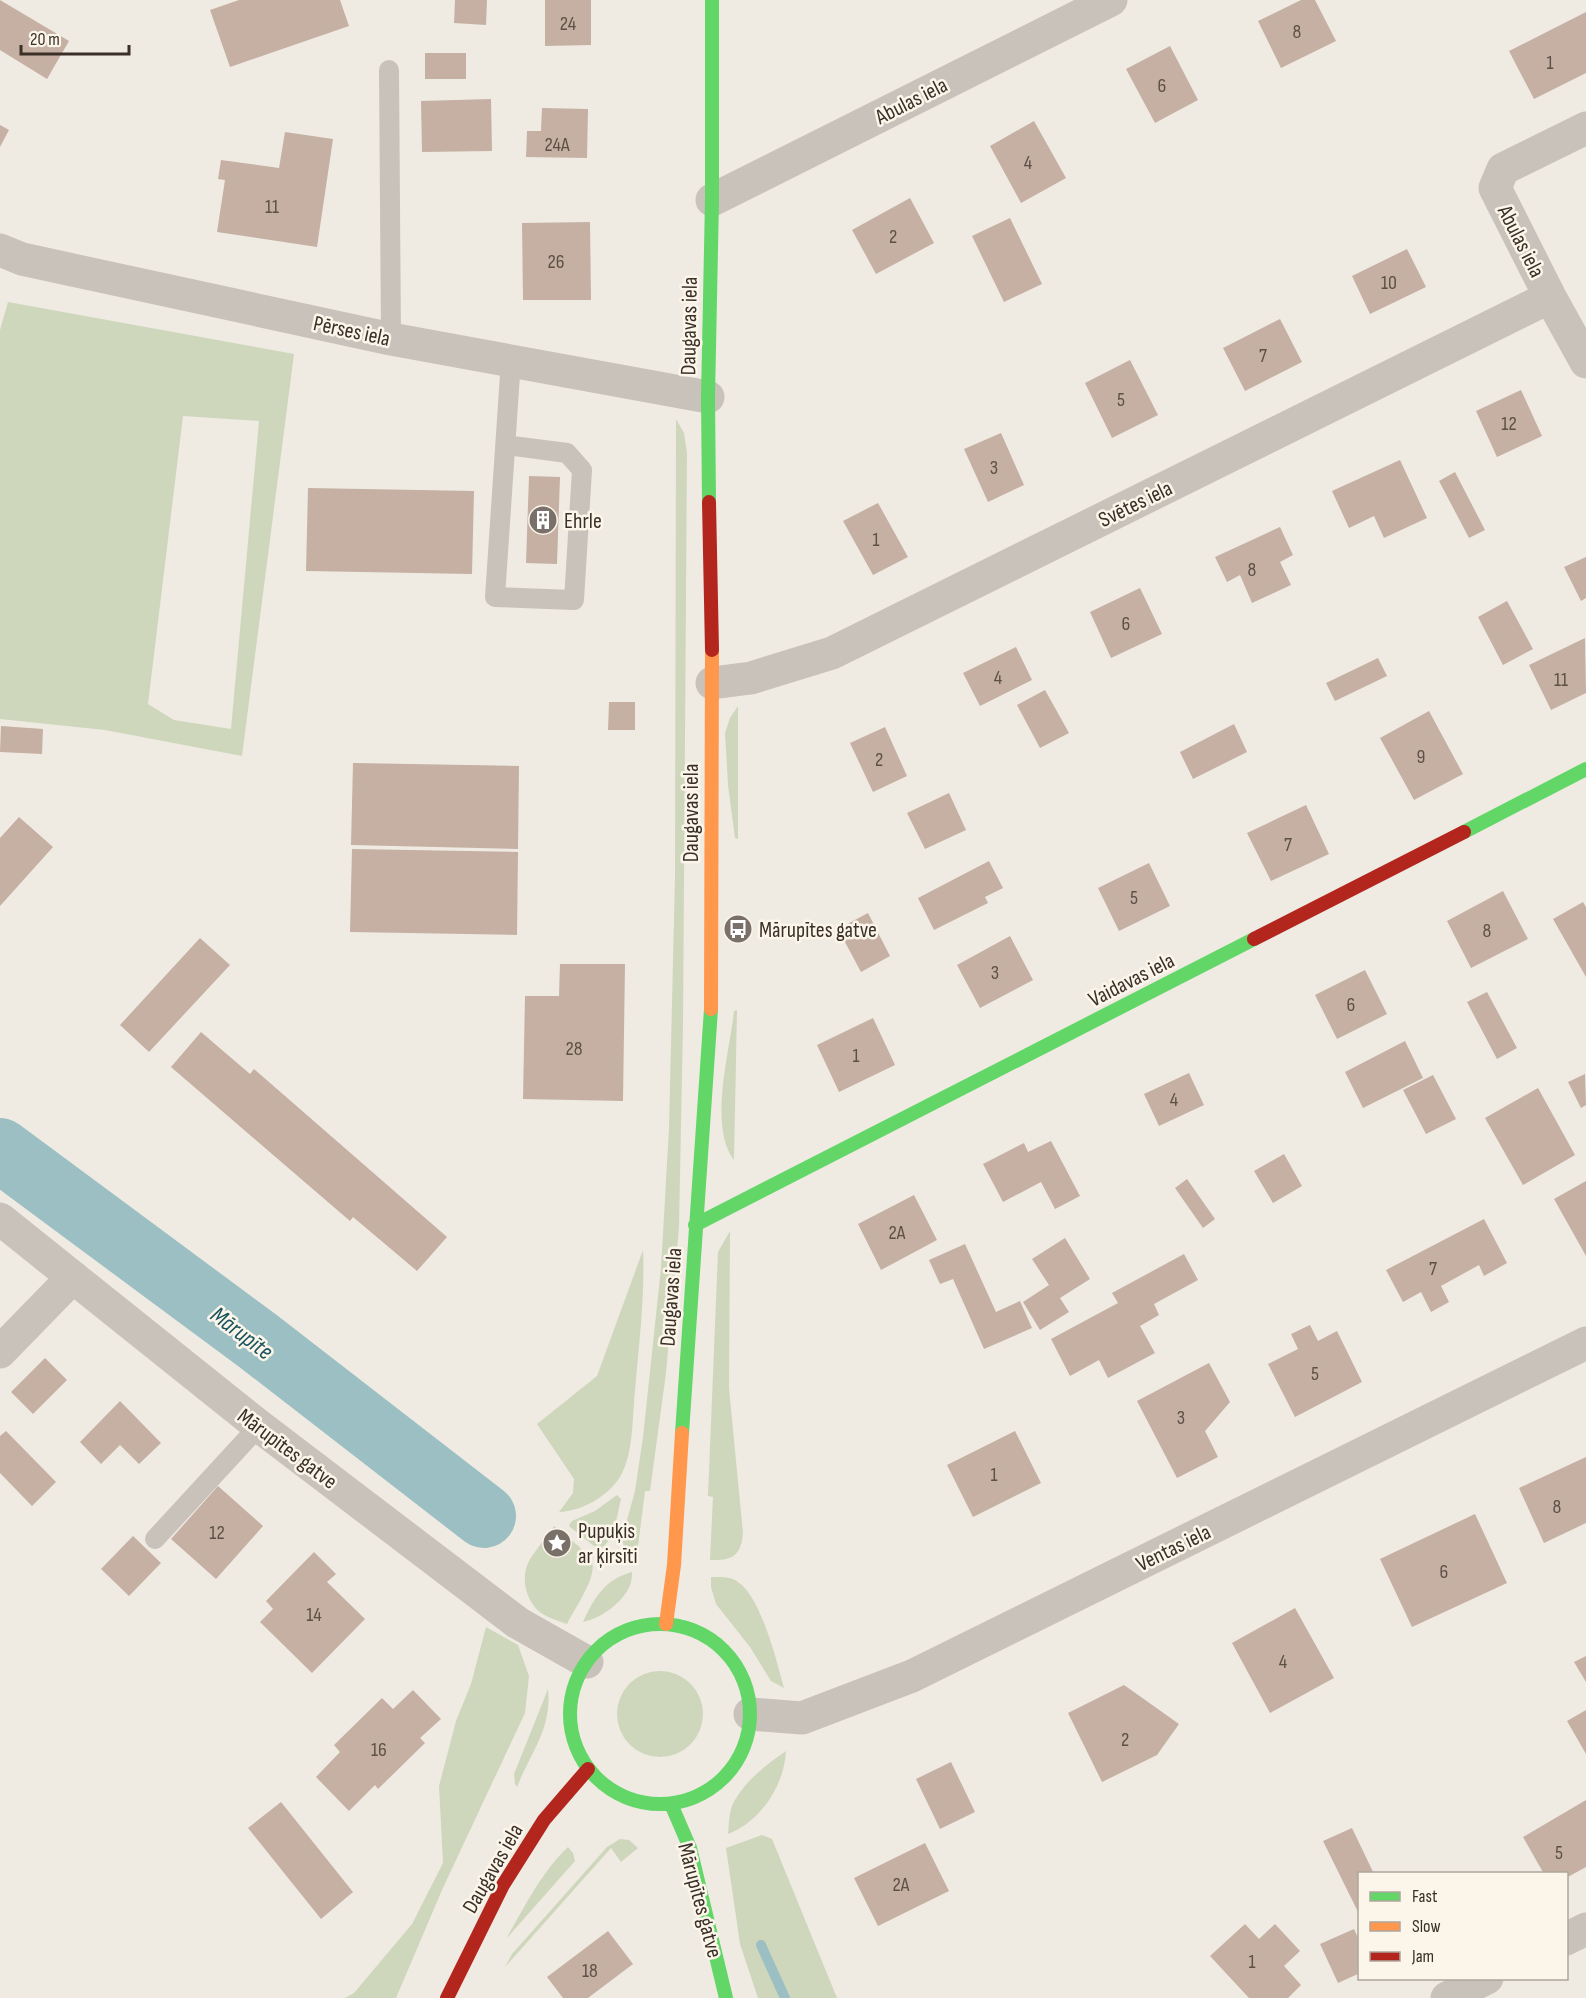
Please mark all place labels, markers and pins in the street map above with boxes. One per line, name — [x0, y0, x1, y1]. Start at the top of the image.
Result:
building icon: Ehrle — [527, 504, 559, 536]
place label: Ehrle — [564, 508, 602, 535]
bus stop icon: Mārupītes gatve — [722, 913, 754, 945]
place label: Mārupītes gatve — [759, 917, 877, 944]
place label: Pupuķis ar ķirsīti — [578, 1518, 638, 1570]
place icon: Pupuķis ar ķirsīti — [541, 1527, 573, 1559]

